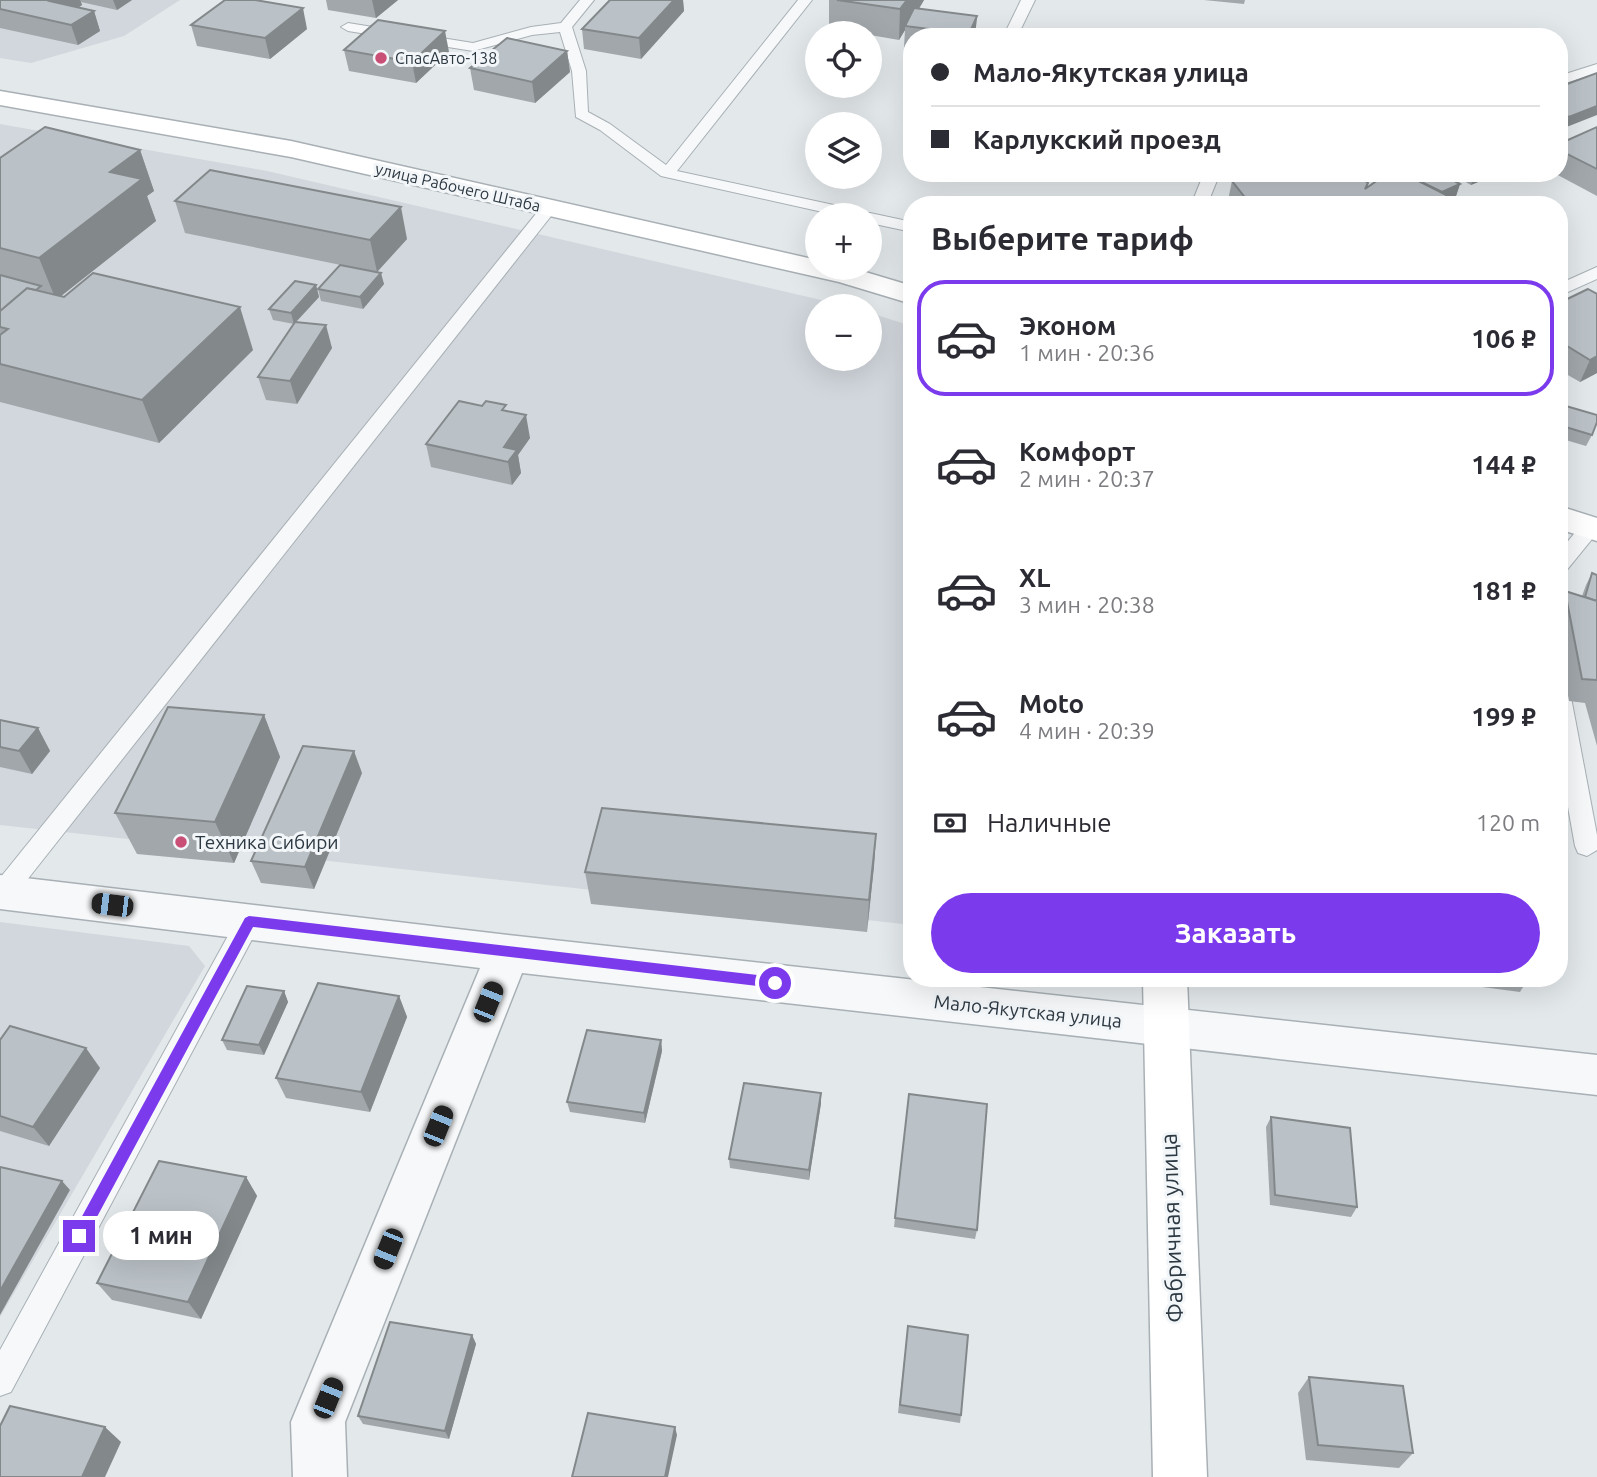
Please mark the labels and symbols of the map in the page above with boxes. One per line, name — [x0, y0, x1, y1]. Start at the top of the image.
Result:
place label: СпасАвто-138 — [395, 49, 497, 67]
marker: СпасАвто-138 — [373, 50, 389, 66]
street label: улица Рабочего Штаба — [374, 159, 542, 215]
place label: Техника Сибири — [195, 831, 339, 853]
marker: Техника Сибири — [173, 834, 189, 850]
car — [90, 892, 135, 918]
route start — [759, 967, 791, 999]
car — [471, 979, 506, 1025]
street label: Мало-Якутская улица — [933, 990, 1123, 1032]
car — [421, 1103, 456, 1149]
street label: Фабричная улица — [1156, 1133, 1187, 1323]
callout: 1 мин — [104, 1212, 219, 1260]
route end — [63, 1220, 95, 1252]
car — [371, 1226, 406, 1272]
car — [311, 1375, 346, 1421]

